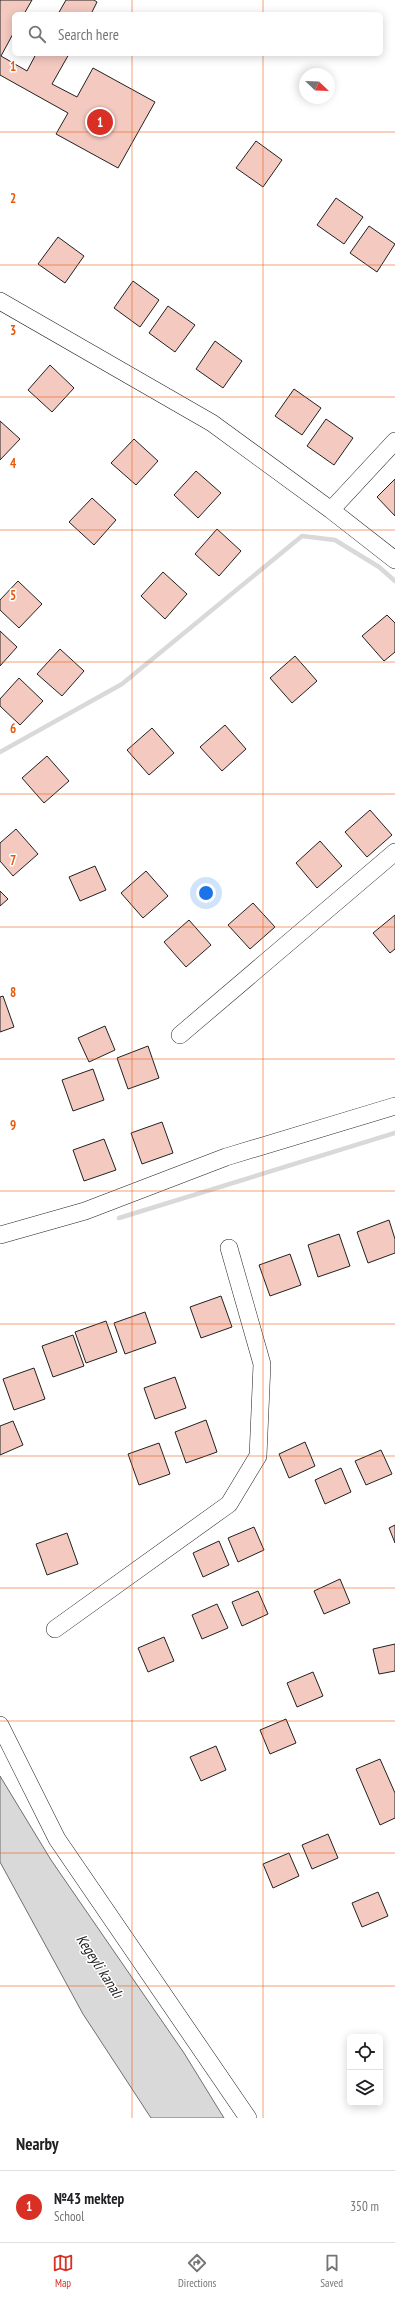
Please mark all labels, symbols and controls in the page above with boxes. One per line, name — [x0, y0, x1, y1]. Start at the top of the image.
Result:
search box — [12, 12, 383, 56]
icon: search — [26, 23, 48, 45]
text: Search here — [58, 25, 119, 44]
text: 1 — [10, 58, 16, 75]
north arrow — [299, 68, 335, 104]
pin: 1 — [87, 107, 113, 137]
text: 2 — [10, 190, 16, 207]
text: 3 — [10, 322, 16, 339]
text: 4 — [10, 455, 17, 472]
text: 5 — [10, 587, 16, 604]
text: 6 — [10, 720, 16, 737]
text: 7 — [10, 852, 16, 869]
your location — [196, 883, 216, 903]
text: 8 — [10, 984, 16, 1001]
text: 9 — [10, 1117, 16, 1134]
water label: Kegeyli kanalı — [72, 1931, 129, 2003]
map controls — [347, 2034, 383, 2106]
button: locate — [347, 2034, 383, 2070]
button: layers — [347, 2070, 383, 2106]
text: Nearby — [16, 2133, 59, 2155]
text: №43 mektep — [54, 2189, 124, 2208]
text: 1 — [26, 2198, 32, 2215]
text: 350 m — [350, 2198, 379, 2215]
text: School — [54, 2208, 84, 2225]
tab: Map — [52, 2252, 74, 2290]
tab: Directions — [178, 2252, 216, 2290]
tab: Saved — [320, 2252, 343, 2290]

